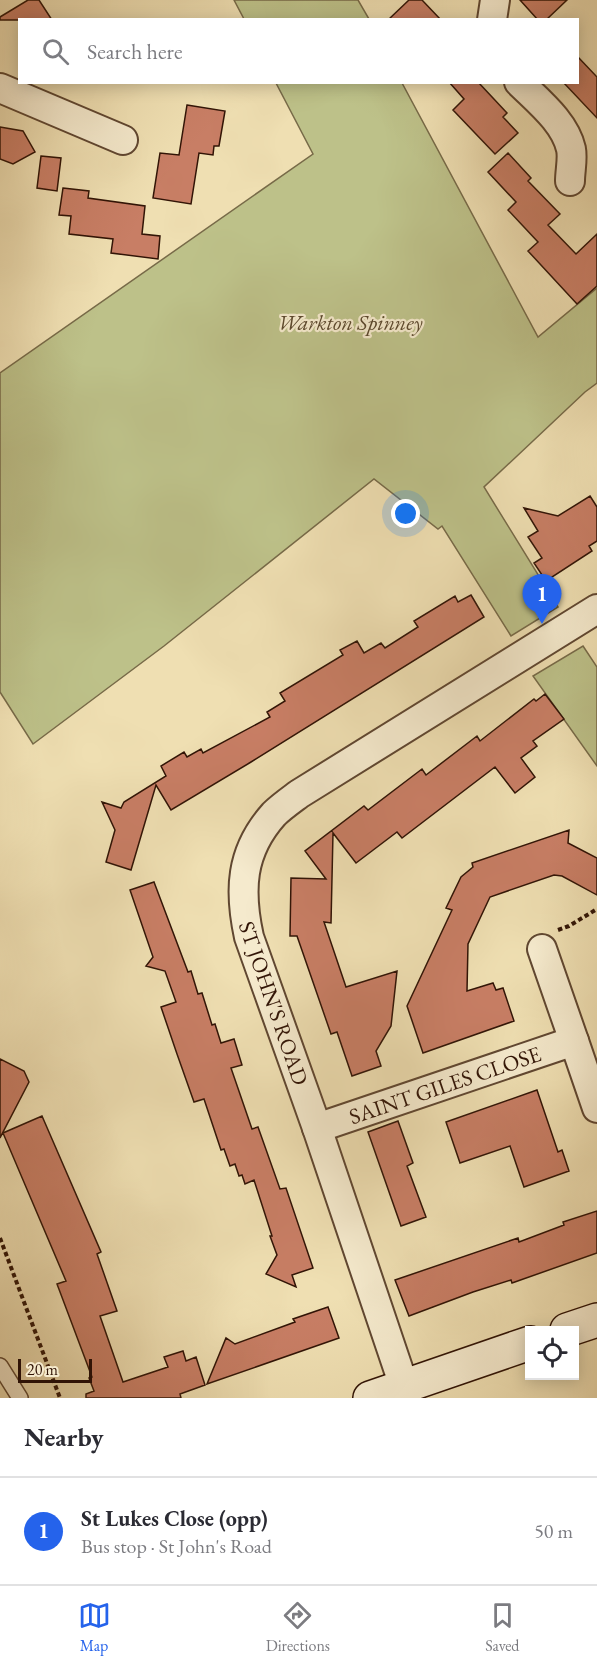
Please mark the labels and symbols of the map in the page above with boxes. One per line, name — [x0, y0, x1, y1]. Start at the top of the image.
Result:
park label: Warkton Spinney — [277, 308, 423, 337]
your location — [391, 499, 420, 528]
pin: 1 — [522, 574, 562, 624]
street label: ST JOHN'S ROAD — [232, 917, 315, 1089]
street label: SAINT GILES CLOSE — [345, 1039, 545, 1131]
scale bar — [18, 1356, 92, 1384]

